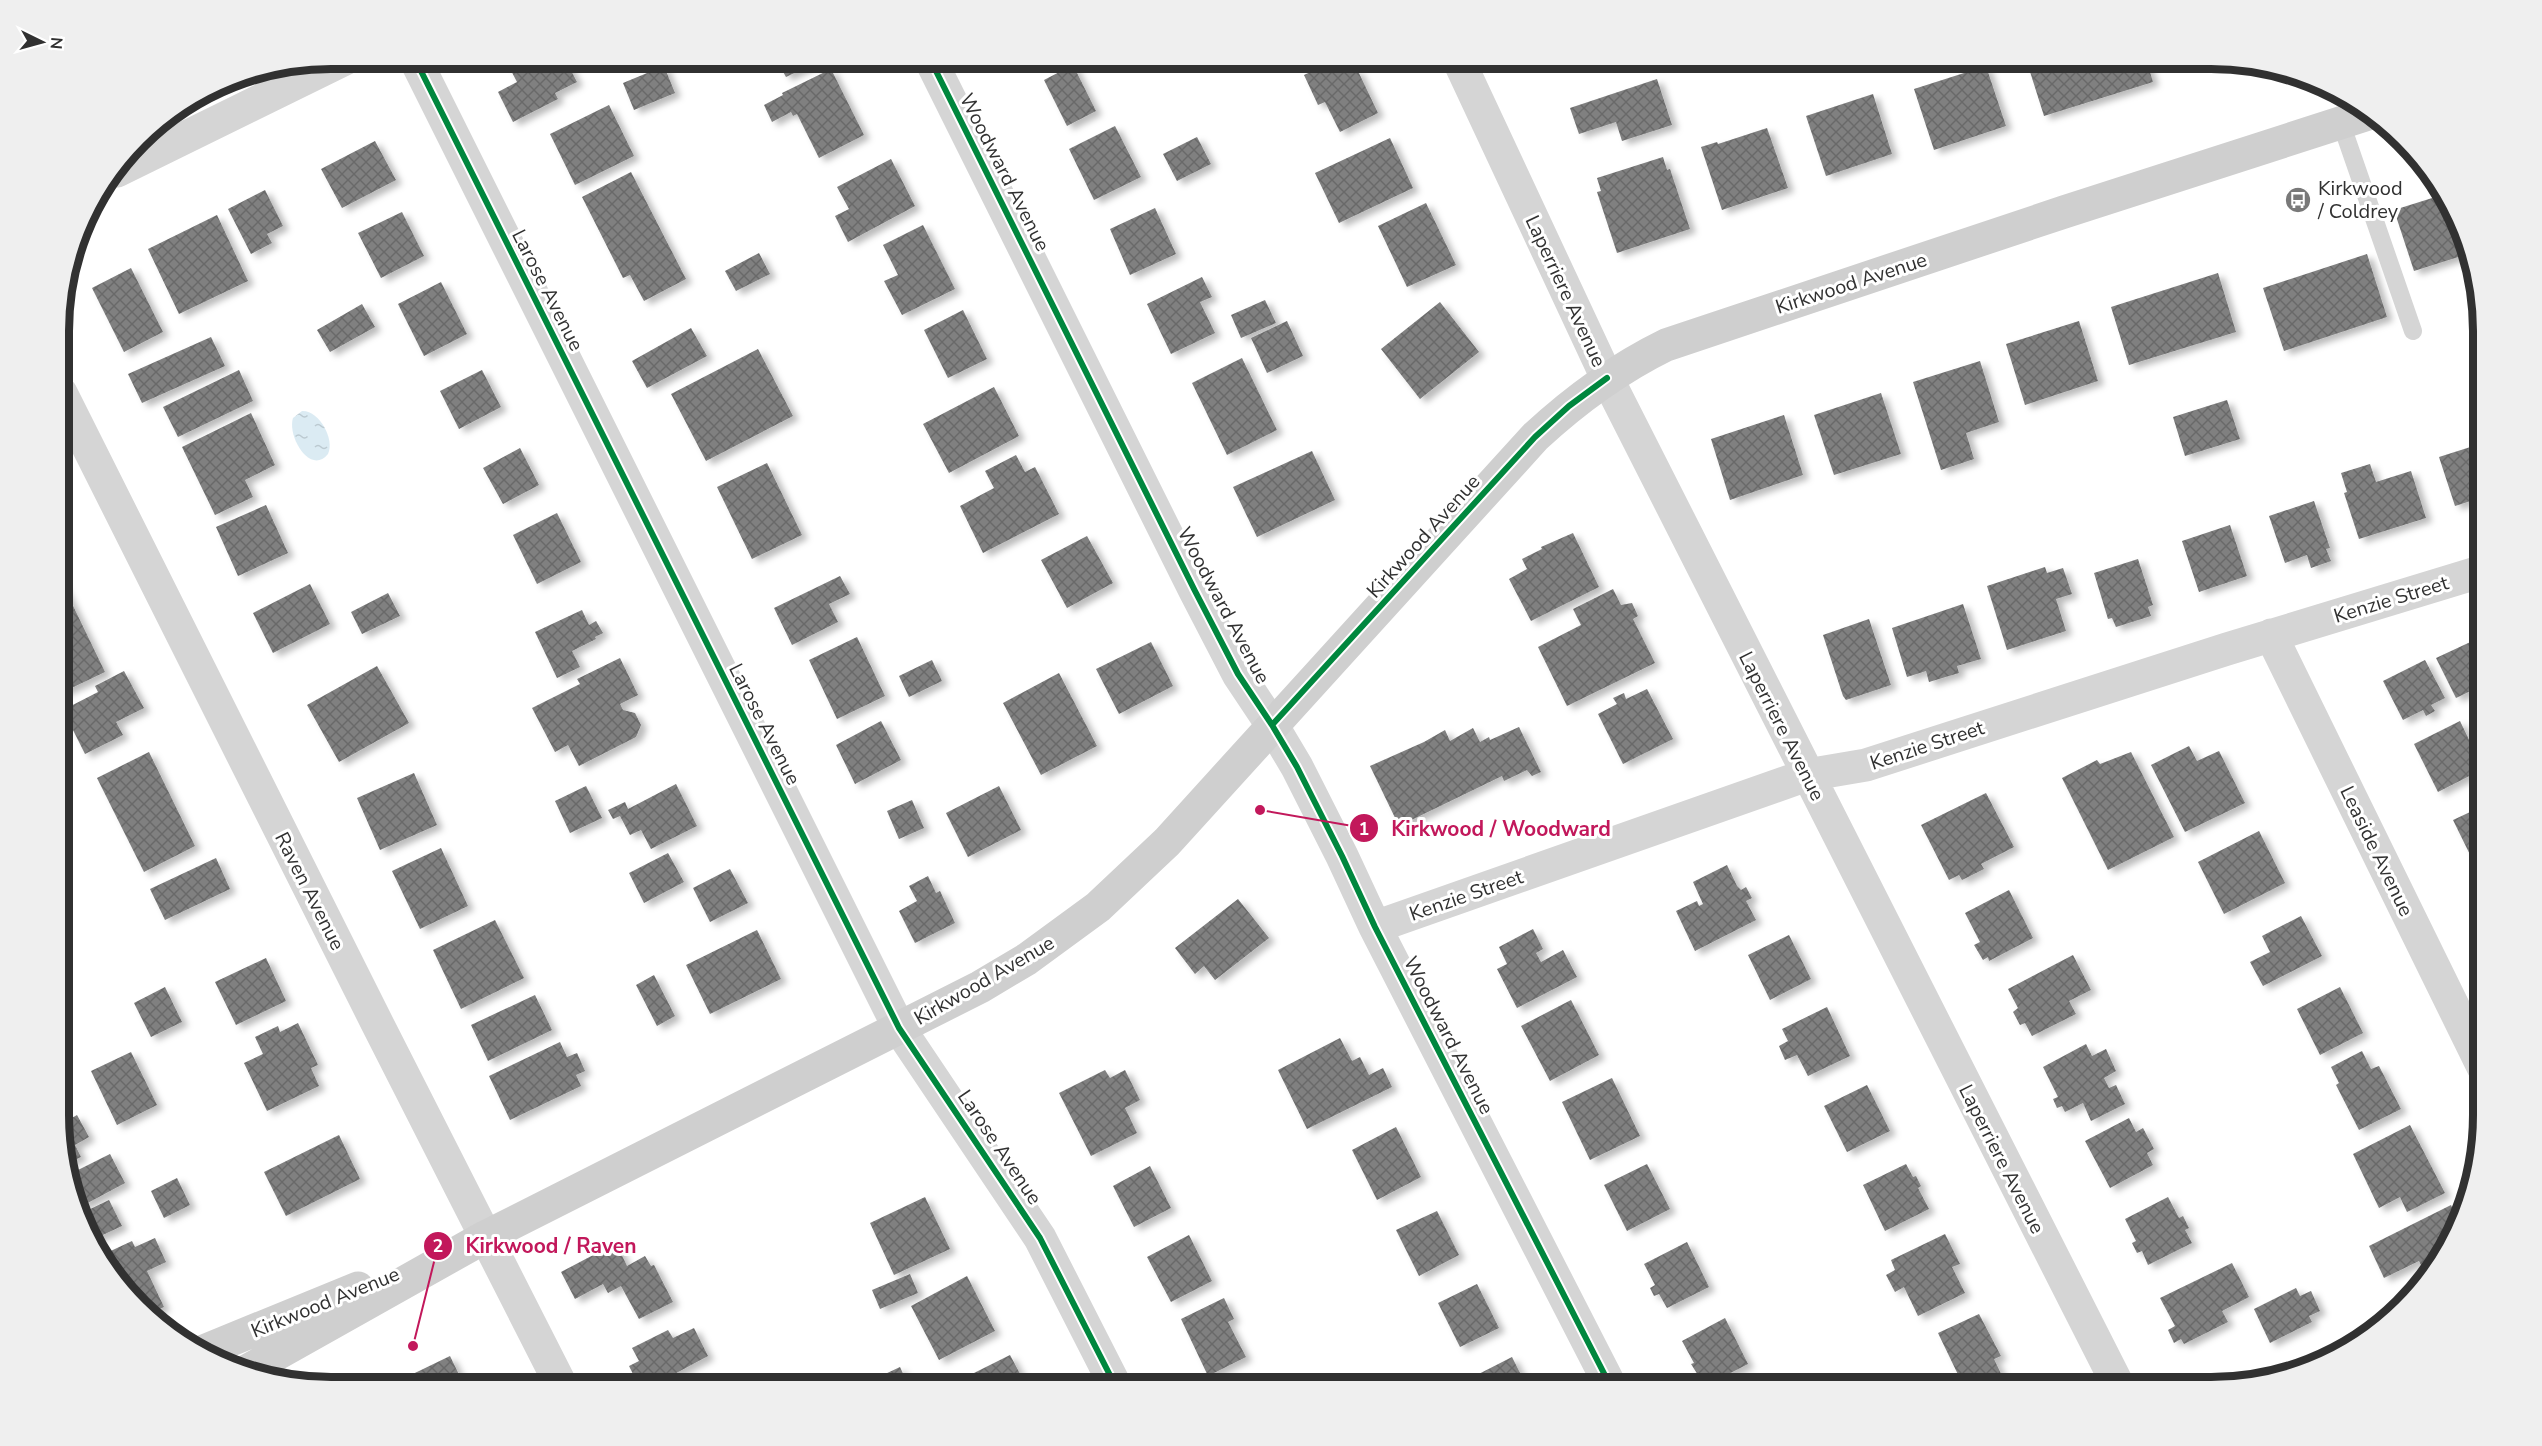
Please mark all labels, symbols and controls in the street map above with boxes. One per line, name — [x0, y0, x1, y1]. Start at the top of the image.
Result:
north arrow — [12, 12, 72, 72]
text: N — [44, 36, 67, 50]
street label: Woodward Avenue — [953, 89, 1056, 256]
place label: Kirkwood / Coldrey — [2317, 175, 2403, 225]
bus stop icon: Kirkwood / Coldrey — [2283, 185, 2313, 215]
street label: Laperriere Avenue — [1519, 211, 1612, 371]
street label: Larose Avenue — [505, 225, 590, 356]
street label: Kirkwood Avenue — [1772, 246, 1930, 321]
street label: Kirkwood Avenue — [1361, 469, 1486, 604]
street label: Woodward Avenue — [1171, 522, 1276, 688]
street label: Kenzie Street — [2331, 569, 2453, 630]
street label: Laperriere Avenue — [1732, 647, 1831, 806]
street label: Larose Avenue — [722, 659, 807, 790]
street label: Kenzie Street — [1867, 714, 1989, 777]
street label: Leaside Avenue — [2333, 782, 2420, 921]
callout: Kirkwood / Woodward — [1349, 809, 1623, 848]
text: Kirkwood / Woodward — [1391, 815, 1611, 843]
text: 1 — [1359, 817, 1369, 841]
street label: Raven Avenue — [268, 828, 351, 955]
street label: Kenzie Street — [1406, 863, 1528, 928]
street label: Kirkwood Avenue — [909, 929, 1059, 1032]
street label: Woodward Avenue — [1397, 952, 1500, 1119]
street label: Laperriere Avenue — [1952, 1080, 2051, 1239]
street label: Larose Avenue — [951, 1085, 1048, 1210]
callout: Kirkwood / Raven — [423, 1226, 648, 1265]
text: Kirkwood / Raven — [465, 1232, 637, 1260]
text: 2 — [433, 1234, 443, 1258]
street label: Kirkwood Avenue — [247, 1260, 403, 1345]

